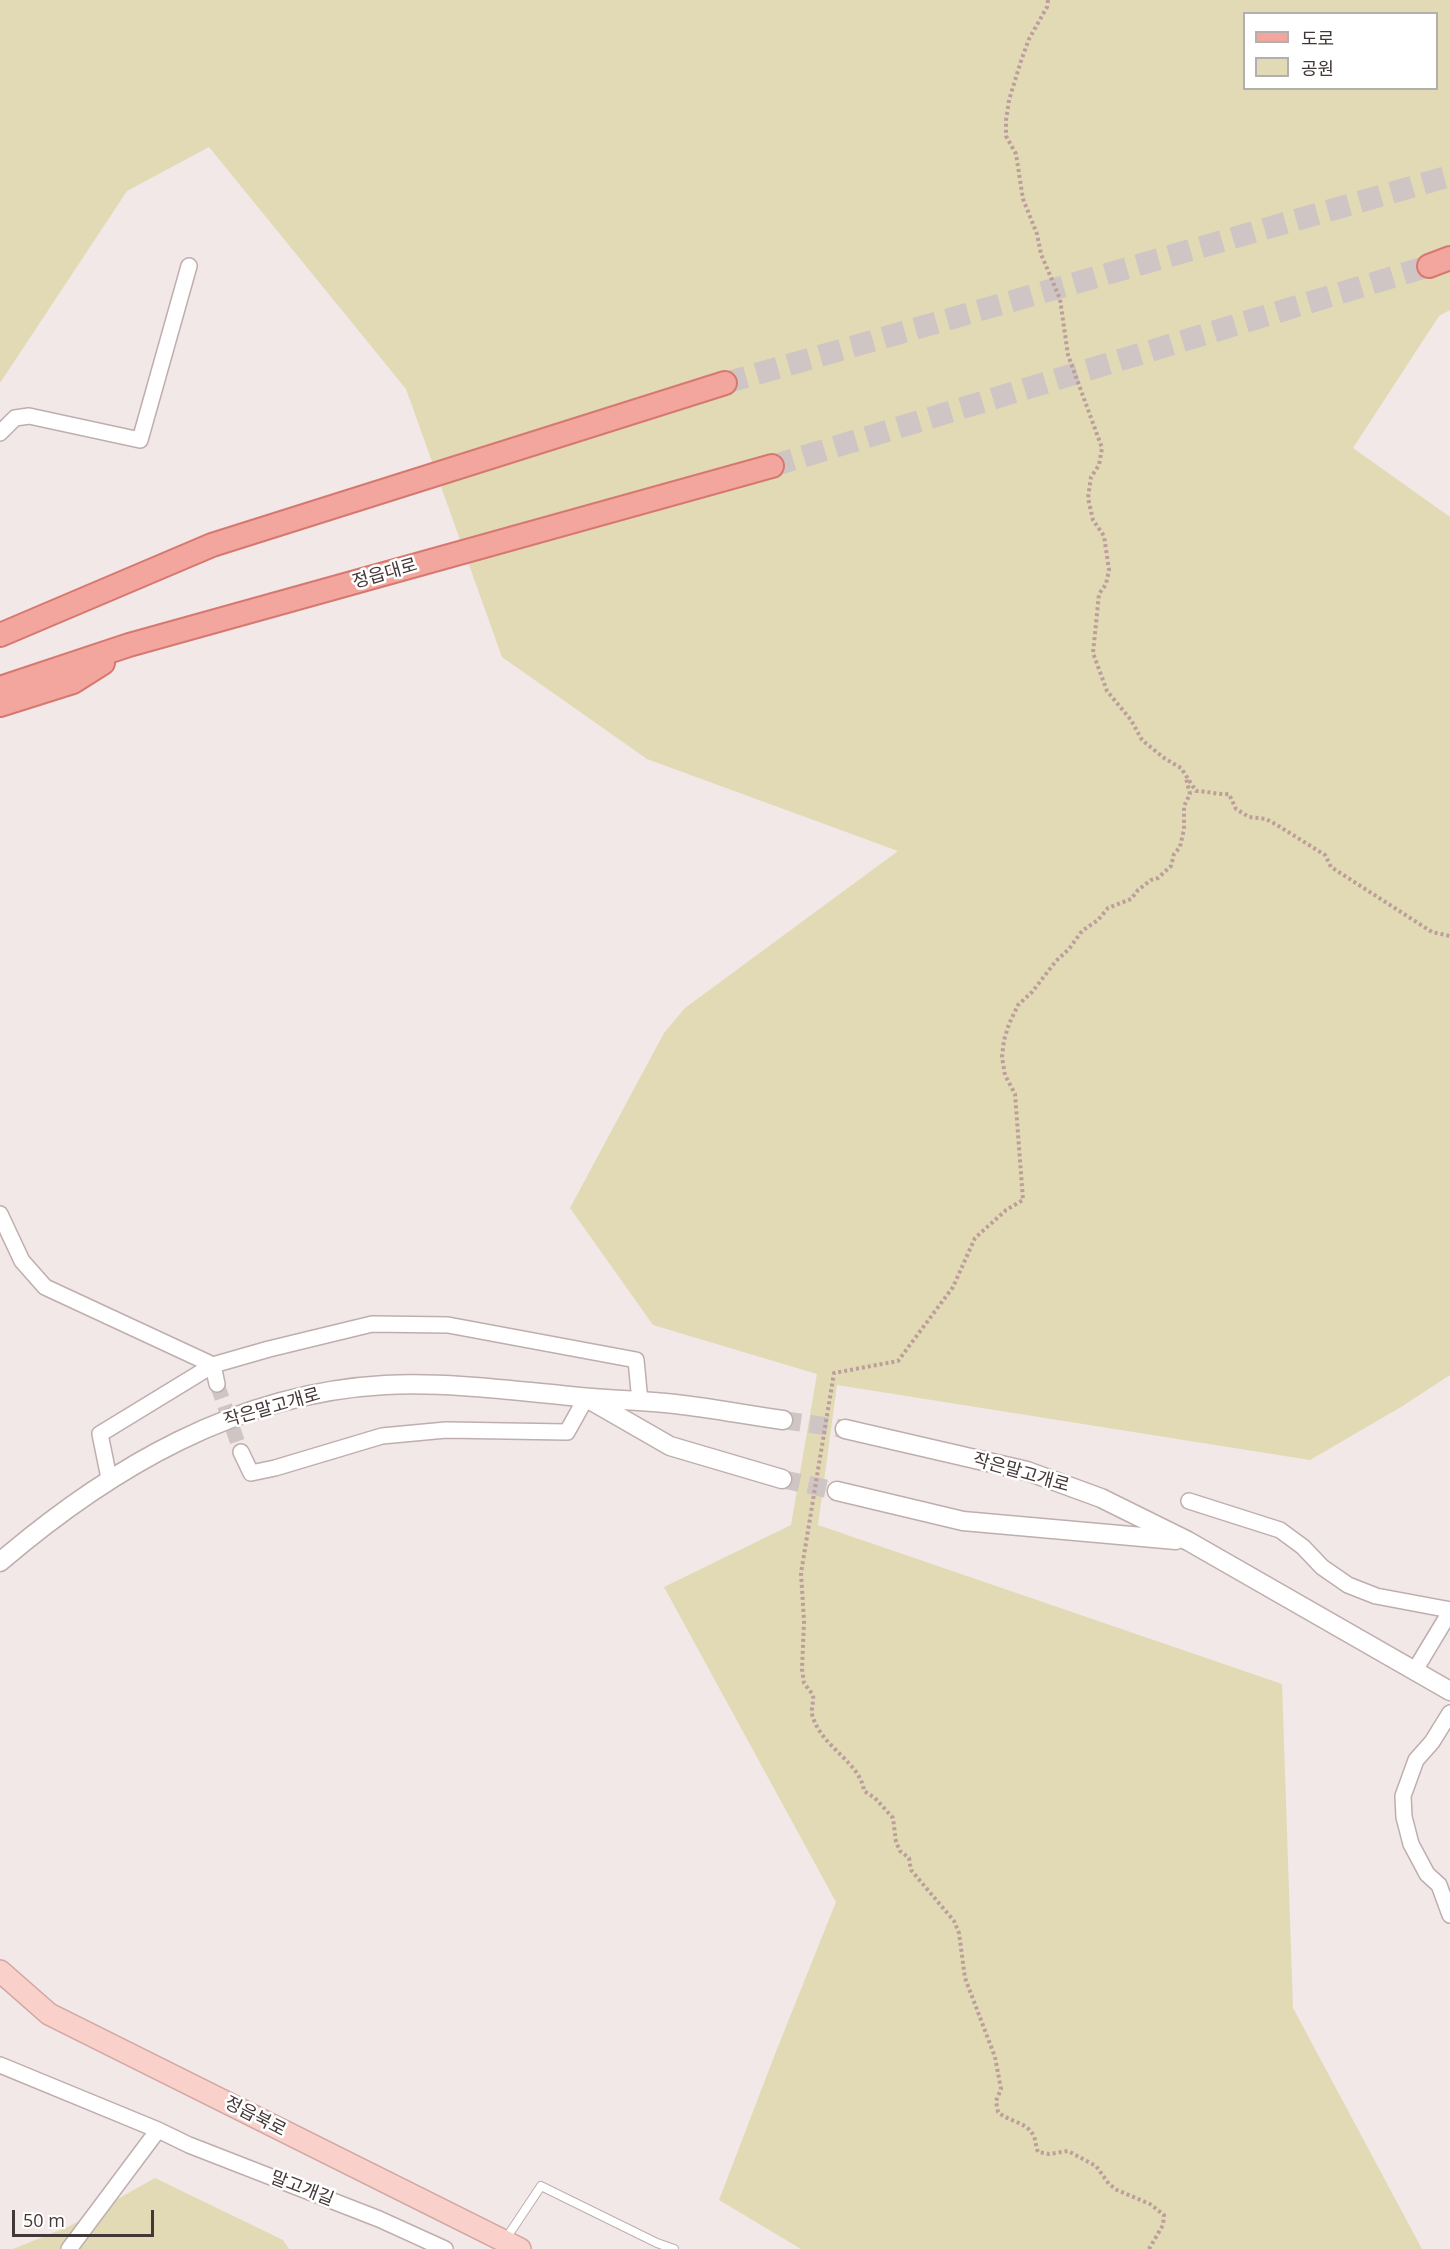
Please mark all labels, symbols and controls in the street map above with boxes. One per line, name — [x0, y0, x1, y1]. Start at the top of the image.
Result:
legend — [1243, 12, 1438, 90]
text: 도로 — [1301, 26, 1334, 50]
text: 공원 — [1301, 56, 1334, 80]
street label: 정읍대로 — [350, 554, 420, 594]
street label: 작은말고개로 — [221, 1384, 323, 1432]
street label: 작은말고개로 — [970, 1449, 1072, 1497]
street label: 정읍북로 — [221, 2092, 289, 2142]
street label: 말고개길 — [267, 2167, 337, 2211]
scale bar — [15, 2198, 158, 2236]
text: 50 m — [23, 2208, 65, 2232]

